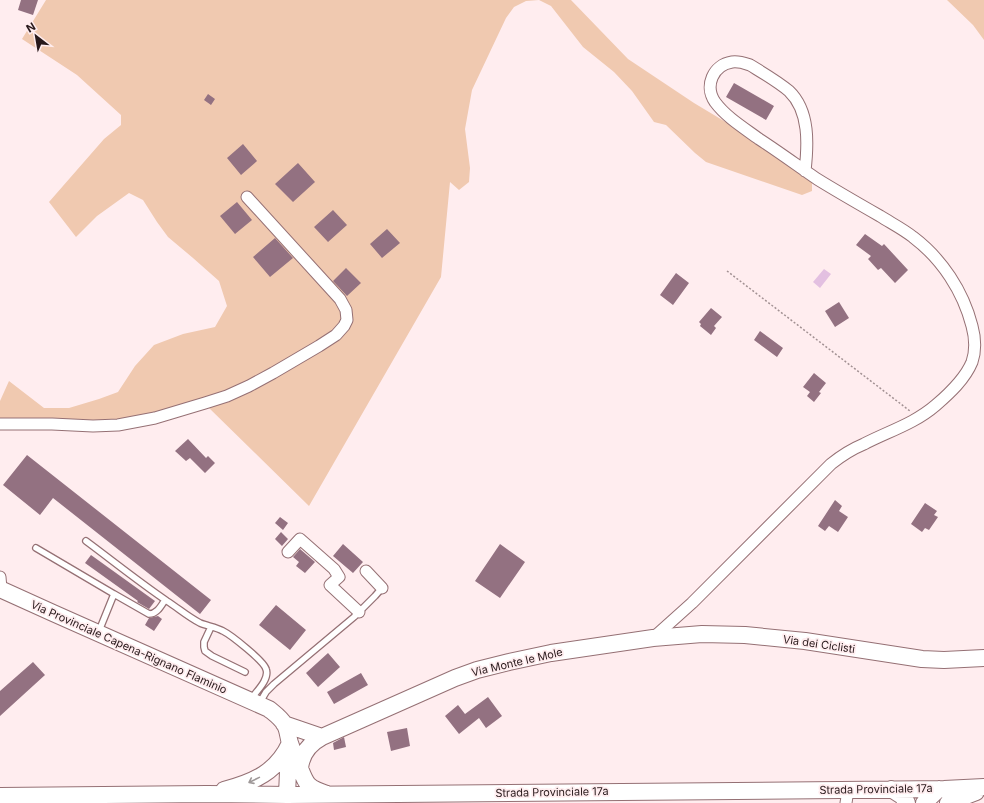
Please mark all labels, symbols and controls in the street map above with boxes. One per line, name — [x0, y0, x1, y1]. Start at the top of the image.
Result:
north arrow — [16, 16, 56, 56]
text: N — [24, 19, 38, 36]
street label: Via Provinciale Capena-Rignano Flaminio — [29, 597, 230, 697]
street label: Via dei Ciclisti — [782, 632, 856, 656]
street label: Via Monte le Mole — [470, 645, 564, 679]
one-way arrow — [248, 777, 260, 784]
street label: Strada Provinciale 17a — [819, 781, 933, 797]
street label: Strada Provinciale 17a — [495, 784, 609, 800]

